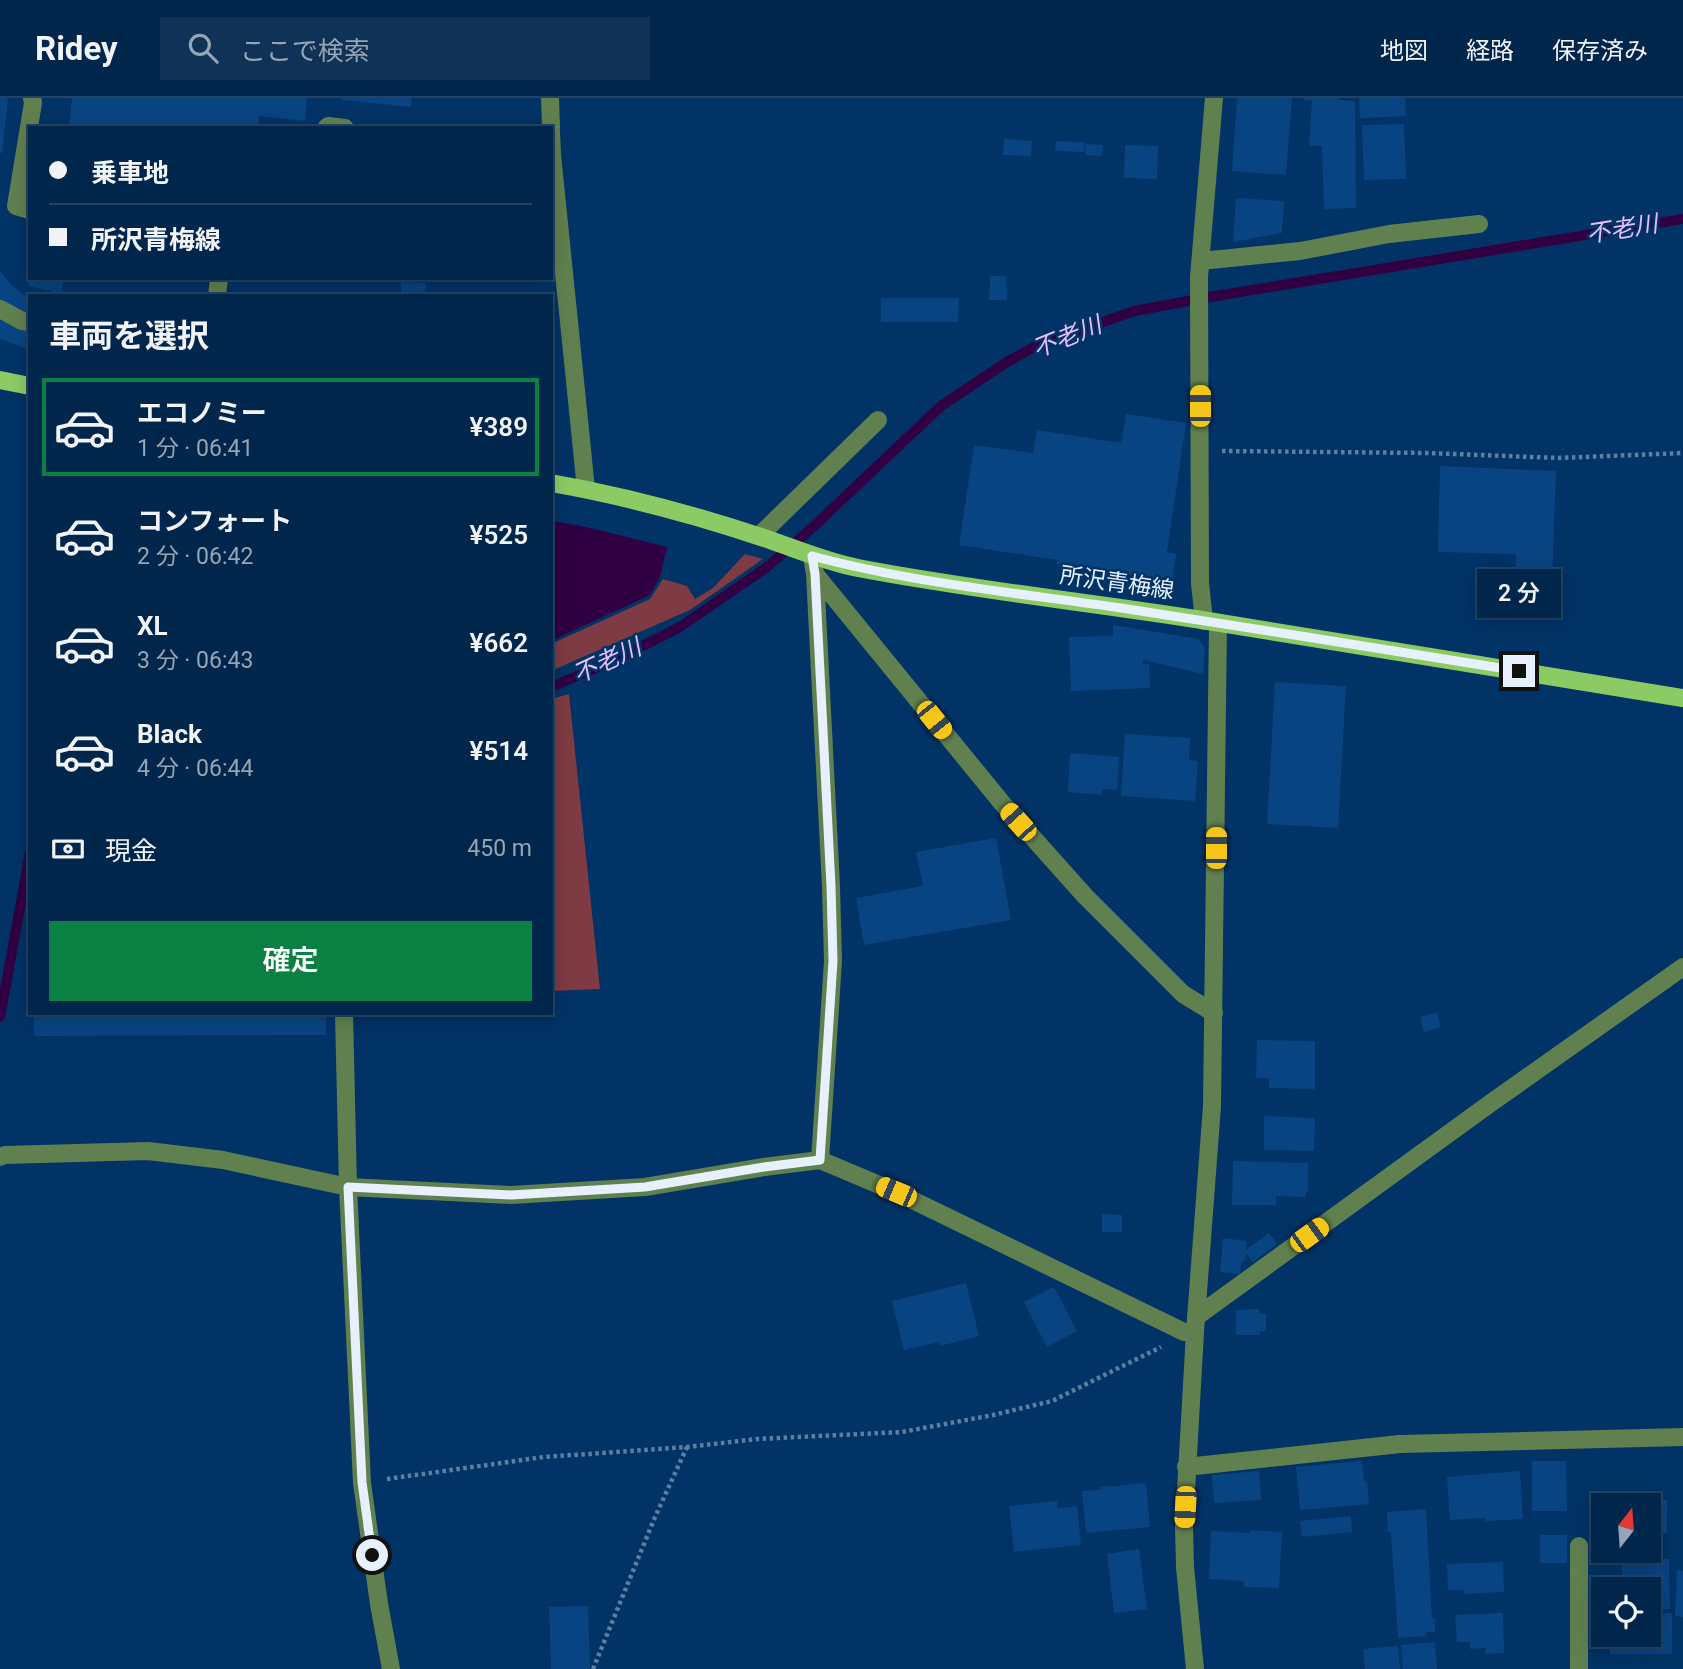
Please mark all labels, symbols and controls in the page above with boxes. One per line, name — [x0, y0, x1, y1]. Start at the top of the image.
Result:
search box — [160, 17, 650, 80]
text: Ridey — [35, 29, 118, 68]
icon: search — [184, 29, 222, 67]
text: ここで検索 — [240, 36, 370, 66]
text: 地図 — [1380, 37, 1428, 65]
text: 経路 — [1466, 37, 1514, 65]
text: 保存済み — [1552, 37, 1648, 65]
text: 乗車地 — [91, 158, 169, 188]
water label: 不老川 — [1584, 209, 1663, 248]
text: 所沢青梅線 — [91, 225, 221, 255]
water label: 不老川 — [1028, 309, 1108, 363]
text: 車両を選択 — [49, 317, 209, 355]
car — [1190, 385, 1211, 427]
icon: car — [53, 396, 116, 459]
text: エコノミー — [137, 398, 267, 428]
text: ¥389 — [470, 412, 528, 442]
text: 1 分 · 06:41 — [137, 435, 253, 462]
icon: car — [53, 504, 116, 567]
text: コンフォート — [137, 506, 292, 536]
text: ¥525 — [470, 520, 528, 550]
text: 2 分 · 06:42 — [137, 543, 253, 570]
street label: 所沢青梅線 — [1058, 562, 1176, 604]
callout: 2 分 — [1477, 570, 1561, 618]
text: 2 分 — [1498, 580, 1540, 607]
text: XL — [137, 611, 168, 641]
icon: car — [53, 612, 116, 675]
text: ¥662 — [470, 628, 528, 658]
water label: 不老川 — [568, 632, 648, 689]
text: 3 分 · 06:43 — [137, 647, 253, 674]
route end — [1503, 655, 1535, 687]
car — [913, 697, 956, 743]
text: Black — [137, 719, 202, 749]
icon: car — [53, 720, 116, 783]
text: ¥514 — [470, 736, 528, 766]
text: 4 分 · 06:44 — [137, 755, 253, 782]
car — [997, 799, 1040, 845]
car — [1206, 827, 1227, 869]
icon: cash — [49, 830, 87, 868]
text: 450 m — [467, 835, 532, 862]
text: 現金 — [105, 836, 157, 866]
button: 確定 — [49, 921, 532, 1001]
car — [873, 1174, 920, 1210]
car — [1286, 1214, 1333, 1256]
car — [1174, 1485, 1197, 1529]
north arrow — [1591, 1493, 1661, 1563]
map controls — [1591, 1493, 1661, 1647]
route start — [356, 1539, 388, 1571]
button: locate — [1591, 1577, 1661, 1647]

